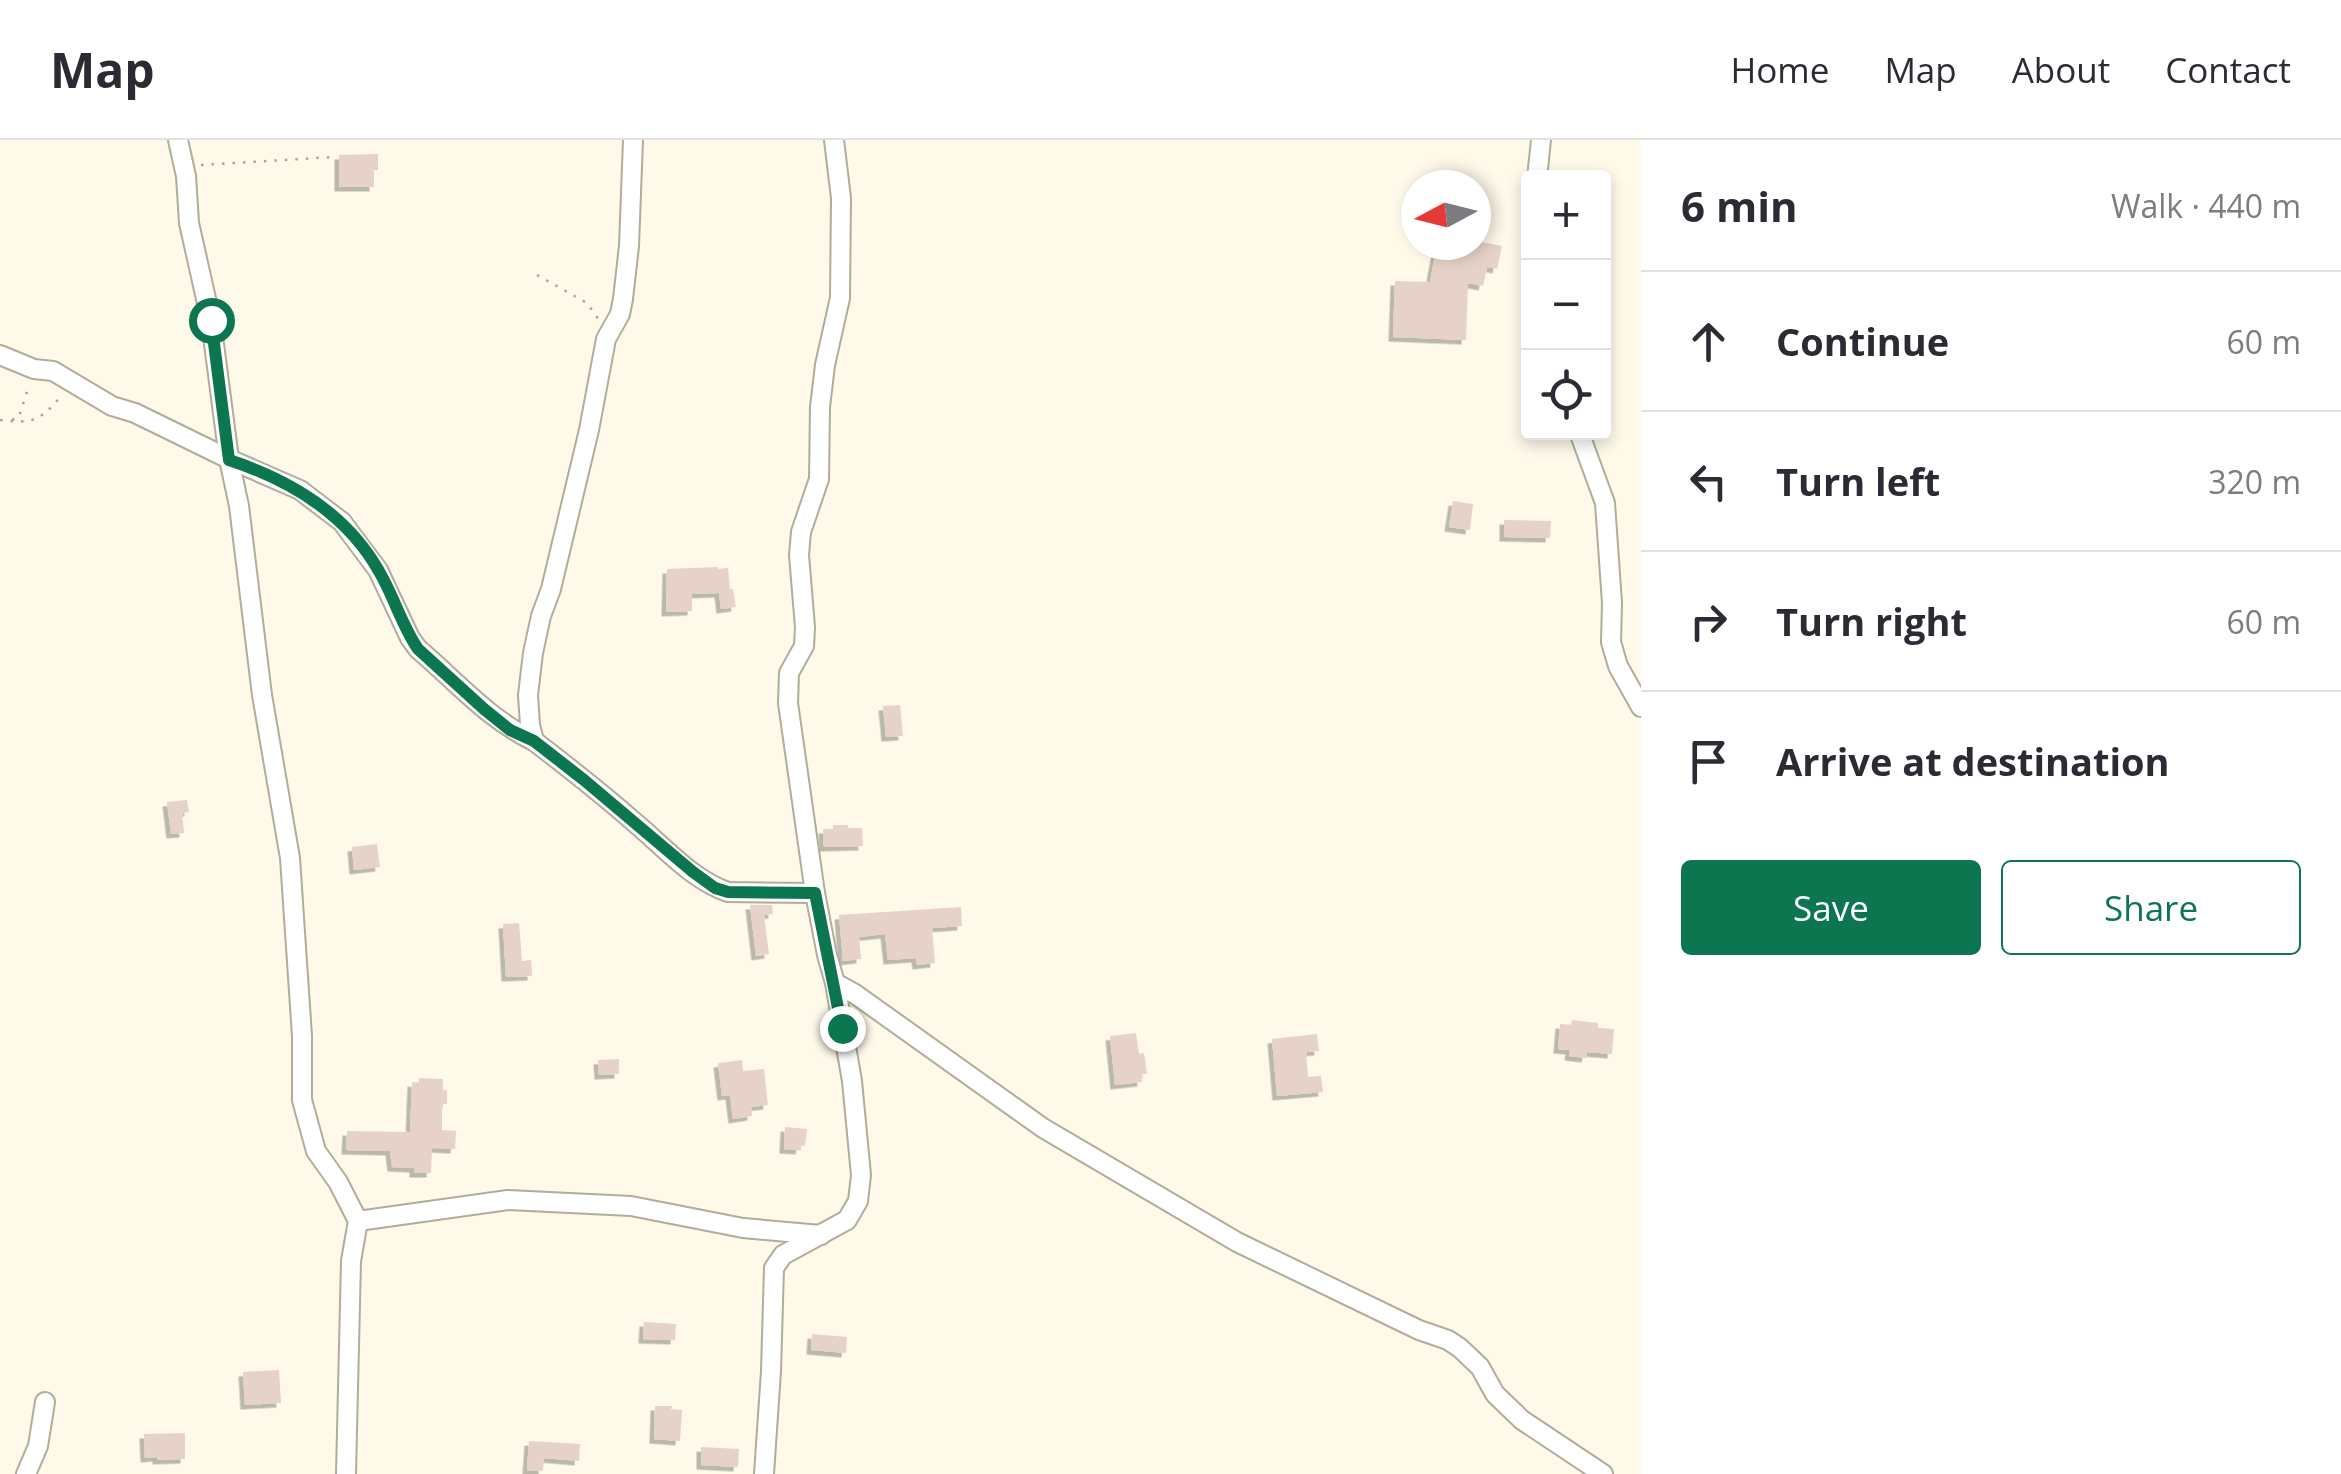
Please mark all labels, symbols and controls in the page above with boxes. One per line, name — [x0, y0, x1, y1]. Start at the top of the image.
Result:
text: Map — [50, 37, 155, 102]
text: Home — [1730, 46, 1829, 93]
text: Map — [1884, 46, 1957, 93]
text: About — [2012, 46, 2110, 93]
text: Contact — [2165, 46, 2291, 93]
north arrow — [1401, 170, 1491, 260]
map controls — [1521, 170, 1611, 440]
button: + — [1521, 170, 1611, 260]
text: 6 min — [1681, 177, 1798, 234]
text: Walk · 440 m — [2111, 184, 2301, 227]
button: − — [1521, 260, 1611, 350]
route start — [189, 298, 235, 344]
icon: ahead — [1681, 314, 1736, 369]
text: Continue — [1776, 315, 1949, 367]
text: 60 m — [2226, 320, 2301, 363]
button: locate — [1521, 350, 1611, 440]
icon: left — [1681, 454, 1736, 509]
text: Turn left — [1776, 455, 1940, 507]
text: 320 m — [2208, 460, 2301, 503]
icon: right — [1681, 594, 1736, 649]
text: Turn right — [1776, 595, 1967, 647]
text: 60 m — [2226, 600, 2301, 643]
icon: arrive — [1681, 734, 1736, 789]
text: Arrive at destination — [1776, 735, 2170, 787]
button: Save — [1681, 860, 1981, 955]
button: Share — [2001, 860, 2301, 955]
route end — [820, 1006, 866, 1052]

